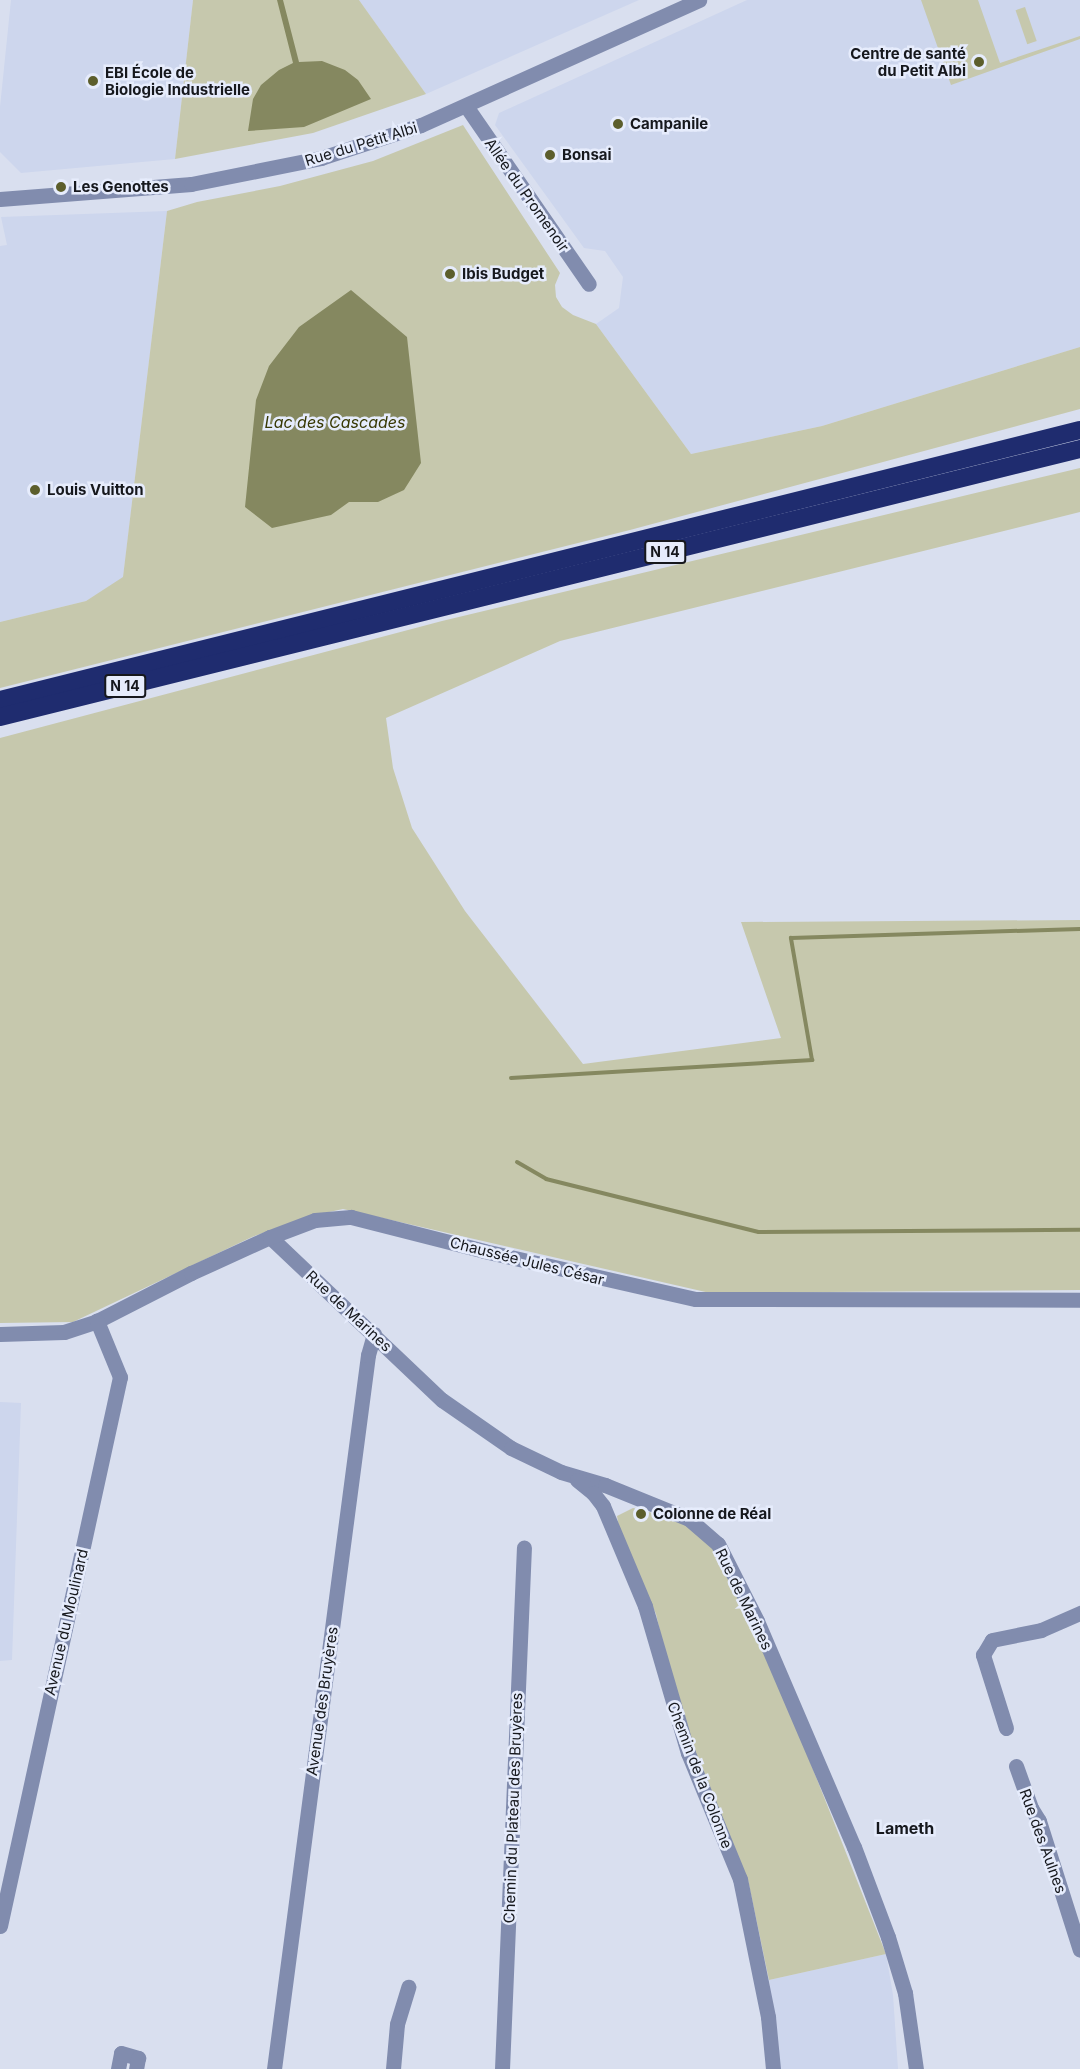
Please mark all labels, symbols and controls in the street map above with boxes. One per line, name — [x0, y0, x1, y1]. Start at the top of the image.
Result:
place label: Centre de santé du Petit Albi — [850, 44, 966, 79]
marker: Centre de santé du Petit Albi — [970, 53, 988, 71]
place label: EBI École de Biologie Industrielle — [105, 63, 250, 98]
marker: EBI École de Biologie Industrielle — [86, 74, 100, 88]
place label: Campanile — [630, 115, 708, 133]
marker: Campanile — [611, 117, 625, 131]
street label: Rue du Petit Albi — [303, 118, 419, 170]
street label: Allée du Promenoir — [481, 135, 573, 255]
place label: Bonsai — [562, 146, 612, 164]
marker: Bonsai — [543, 148, 557, 162]
place label: Les Genottes — [73, 178, 169, 196]
marker: Les Genottes — [54, 180, 68, 194]
place label: Ibis Budget — [462, 265, 544, 283]
marker: Ibis Budget — [443, 267, 457, 281]
water label: Lac des Cascades — [265, 412, 405, 432]
place label: Louis Vuitton — [47, 481, 143, 499]
marker: Louis Vuitton — [28, 483, 42, 497]
road number: N 14 — [644, 541, 686, 563]
road number: N 14 — [104, 675, 146, 697]
street label: Chaussée Jules César — [448, 1233, 606, 1289]
street label: Rue de Marines — [302, 1267, 396, 1355]
place label: Colonne de Réal — [653, 1505, 771, 1523]
marker: Colonne de Réal — [634, 1507, 648, 1521]
street label: Rue de Marines — [712, 1545, 776, 1653]
street label: Avenue du Moulinard — [40, 1547, 92, 1697]
street label: Avenue des Bruyères — [303, 1625, 341, 1777]
street label: Chemin du Plateau des Bruyères — [500, 1692, 526, 1924]
street label: Chemin de la Colonne — [664, 1699, 736, 1851]
street label: Rue des Aulnes — [1016, 1786, 1070, 1896]
district label: Lameth — [876, 1818, 934, 1838]

